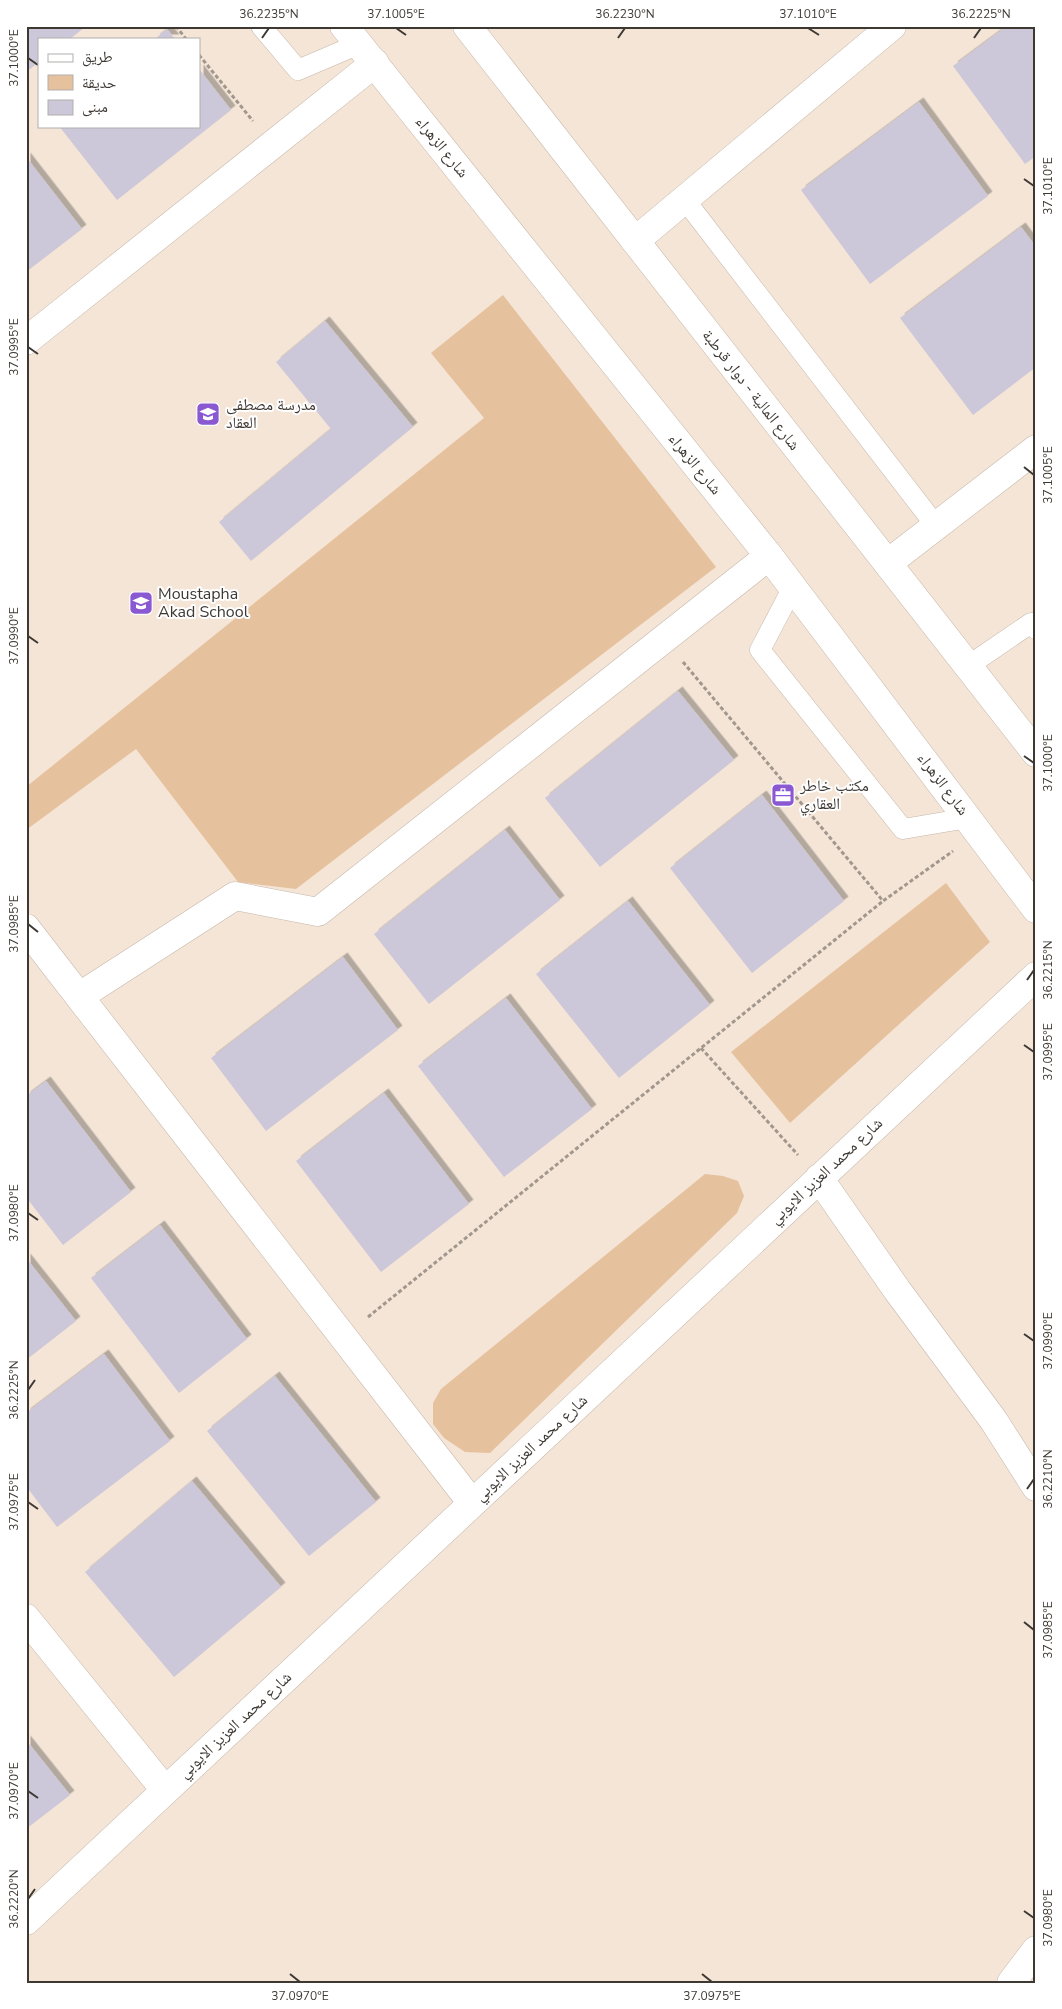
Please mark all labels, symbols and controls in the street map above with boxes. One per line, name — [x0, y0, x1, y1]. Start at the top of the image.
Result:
text: 36.2235°N — [239, 6, 299, 22]
text: 37.1005°E — [367, 6, 425, 22]
text: 36.2230°N — [595, 6, 655, 22]
text: 37.1010°E — [779, 6, 837, 22]
text: 36.2225°N — [951, 6, 1011, 22]
text: 37.1000°E — [6, 29, 22, 87]
legend — [38, 38, 200, 128]
text: طريق — [82, 47, 113, 67]
text: حديقة — [82, 73, 117, 93]
text: مبنى — [82, 97, 108, 117]
street label: شارع الزهراء — [410, 111, 474, 183]
text: 37.1010°E — [1040, 157, 1056, 215]
text: 37.0995°E — [6, 318, 22, 376]
street label: شارع المالية - دوار قرطبة — [697, 325, 805, 455]
place label: مدرسة مصطفى العقاد — [226, 394, 316, 434]
school or university icon: مدرسة مصطفى العقاد — [195, 401, 221, 427]
street label: شارع الزهراء — [663, 428, 727, 500]
text: 37.1005°E — [1040, 446, 1056, 504]
place label: Moustapha Akad School — [158, 583, 249, 623]
school or university icon: Moustapha Akad School — [128, 590, 154, 616]
text: 37.0990°E — [6, 607, 22, 665]
text: 37.1000°E — [1040, 734, 1056, 792]
street label: شارع الزهراء — [912, 748, 974, 820]
place label: مكتب خاطر العقاري — [799, 775, 869, 816]
office icon: مكتب خاطر العقاري — [770, 782, 796, 808]
text: 37.0985°E — [6, 895, 22, 953]
text: 36.2215°N — [1040, 940, 1056, 1000]
text: 37.0995°E — [1040, 1023, 1056, 1081]
street label: شارع محمد العزيز الايوبي — [765, 1113, 888, 1230]
text: 37.0980°E — [6, 1184, 22, 1242]
text: 37.0990°E — [1040, 1312, 1056, 1370]
text: 36.2225°N — [6, 1360, 22, 1420]
street label: شارع محمد العزيز الايوبي — [470, 1390, 593, 1507]
text: 36.2210°N — [1040, 1449, 1056, 1509]
text: 37.0975°E — [6, 1473, 22, 1531]
text: 37.0985°E — [1040, 1601, 1056, 1659]
street label: شارع محمد العزيز الايوبي — [174, 1667, 297, 1784]
text: 37.0970°E — [6, 1762, 22, 1820]
text: 36.2220°N — [6, 1869, 22, 1929]
text: 37.0980°E — [1040, 1889, 1056, 1947]
text: 37.0970°E — [271, 1988, 329, 2004]
text: 37.0975°E — [683, 1988, 741, 2004]

